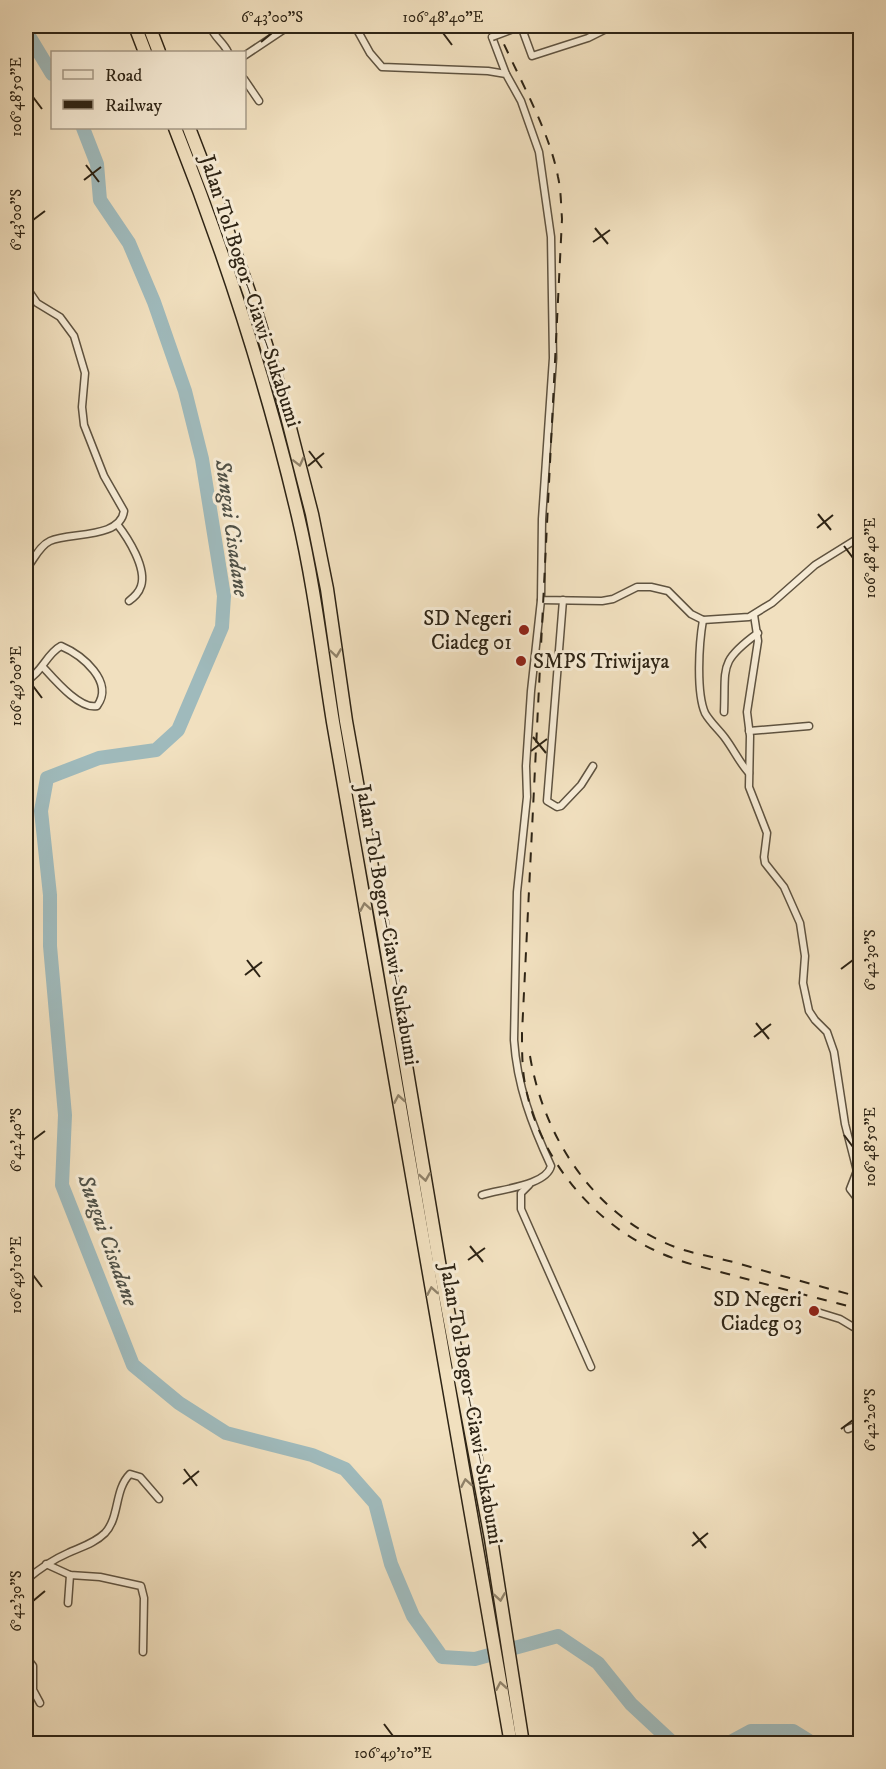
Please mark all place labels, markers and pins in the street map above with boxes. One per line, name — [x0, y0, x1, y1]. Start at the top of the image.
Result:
place label: SD Negeri Ciadeg 01 — [423, 606, 512, 656]
marker: SD Negeri Ciadeg 01 — [517, 623, 531, 637]
place label: SMPS Triwijaya — [533, 649, 670, 675]
marker: SMPS Triwijaya — [514, 654, 528, 668]
place label: SD Negeri Ciadeg 03 — [713, 1287, 802, 1337]
marker: SD Negeri Ciadeg 03 — [807, 1304, 821, 1318]

